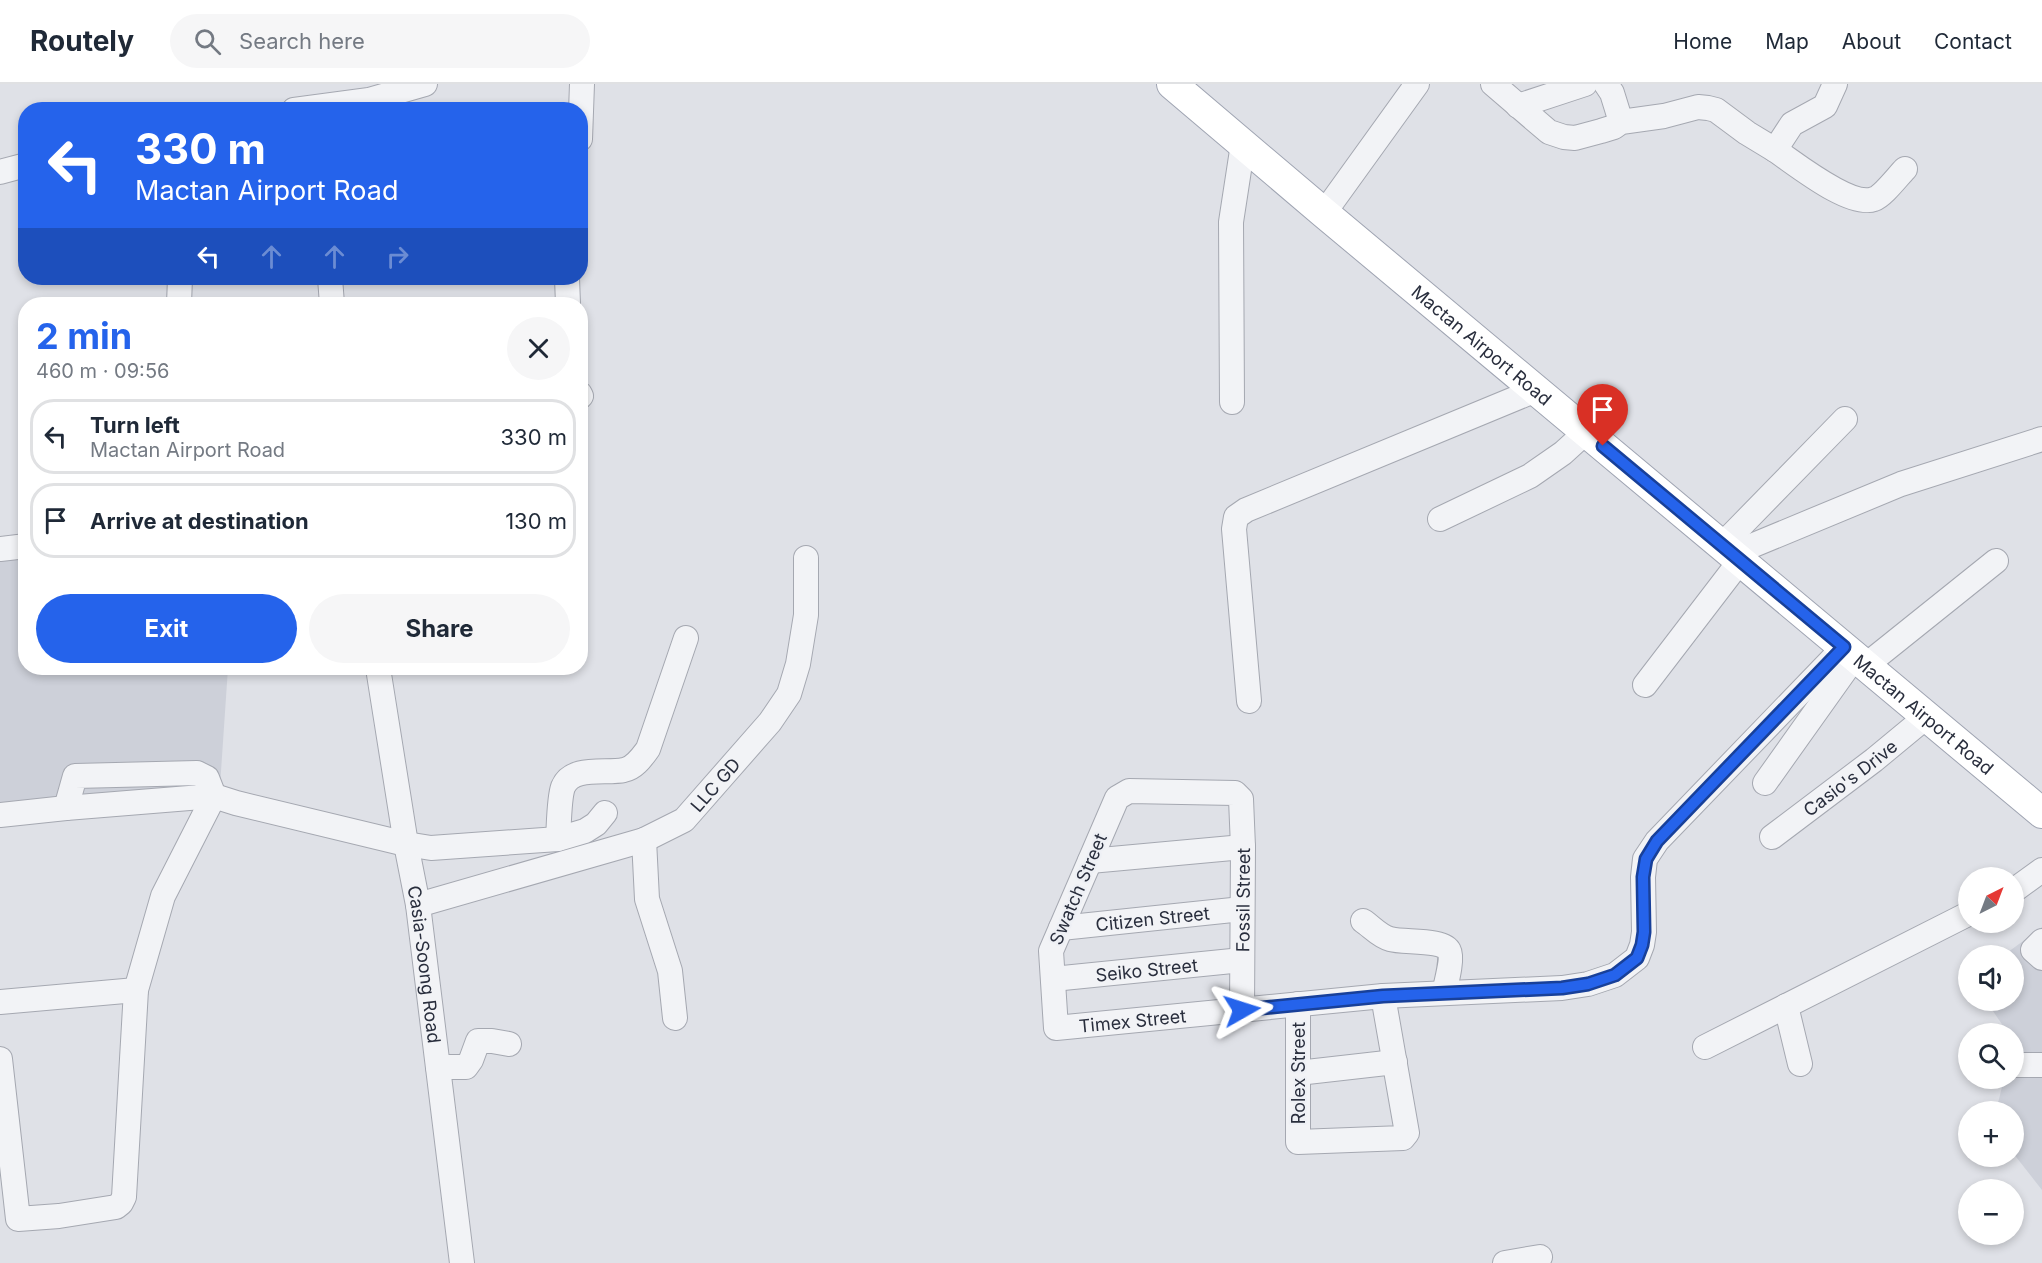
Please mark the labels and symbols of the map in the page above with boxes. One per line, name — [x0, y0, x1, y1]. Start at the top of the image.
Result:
street label: Mactan Airport Road — [1408, 280, 1556, 409]
pin — [1577, 384, 1628, 446]
street label: Mactan Airport Road — [1850, 650, 1998, 779]
street label: Casio's Drive — [1799, 735, 1901, 820]
street label: LLC GD — [686, 753, 744, 816]
street label: Swatch Street — [1045, 830, 1111, 948]
street label: Fossil Street — [1232, 848, 1253, 952]
north arrow — [1958, 867, 2024, 933]
street label: Casia-Soong Road — [404, 884, 445, 1044]
street label: Citizen Street — [1094, 902, 1211, 935]
street label: Seiko Street — [1094, 954, 1199, 985]
position arrow — [1210, 978, 1274, 1042]
street label: Timex Street — [1078, 1005, 1187, 1036]
street label: Rolex Street — [1288, 1022, 1309, 1124]

